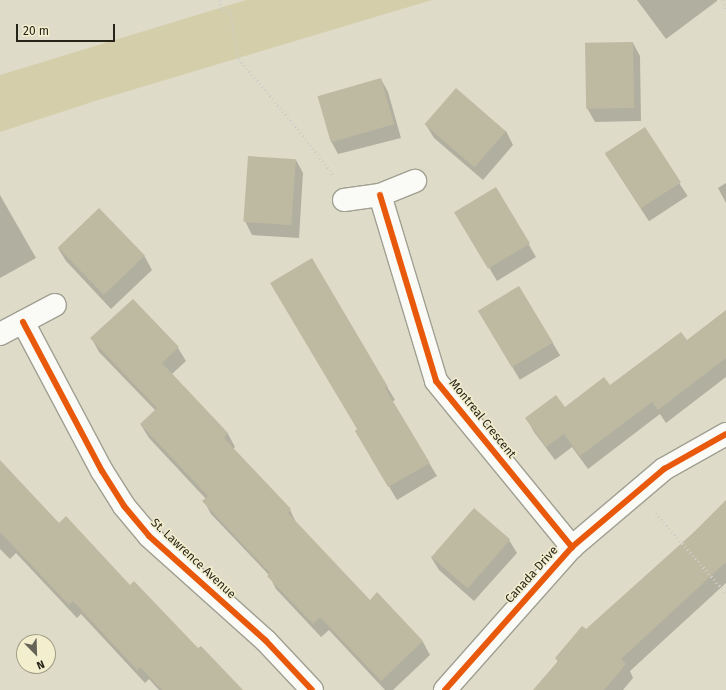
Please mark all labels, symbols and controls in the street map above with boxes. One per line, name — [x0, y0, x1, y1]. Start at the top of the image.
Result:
scale bar — [18, 16, 117, 42]
text: 20 m — [23, 24, 49, 38]
street label: Montreal Crescent — [446, 376, 518, 462]
street label: St. Lawrence Avenue — [148, 516, 238, 602]
street label: Canada Drive — [503, 544, 561, 606]
north arrow — [16, 634, 56, 674]
text: N — [35, 657, 46, 672]

